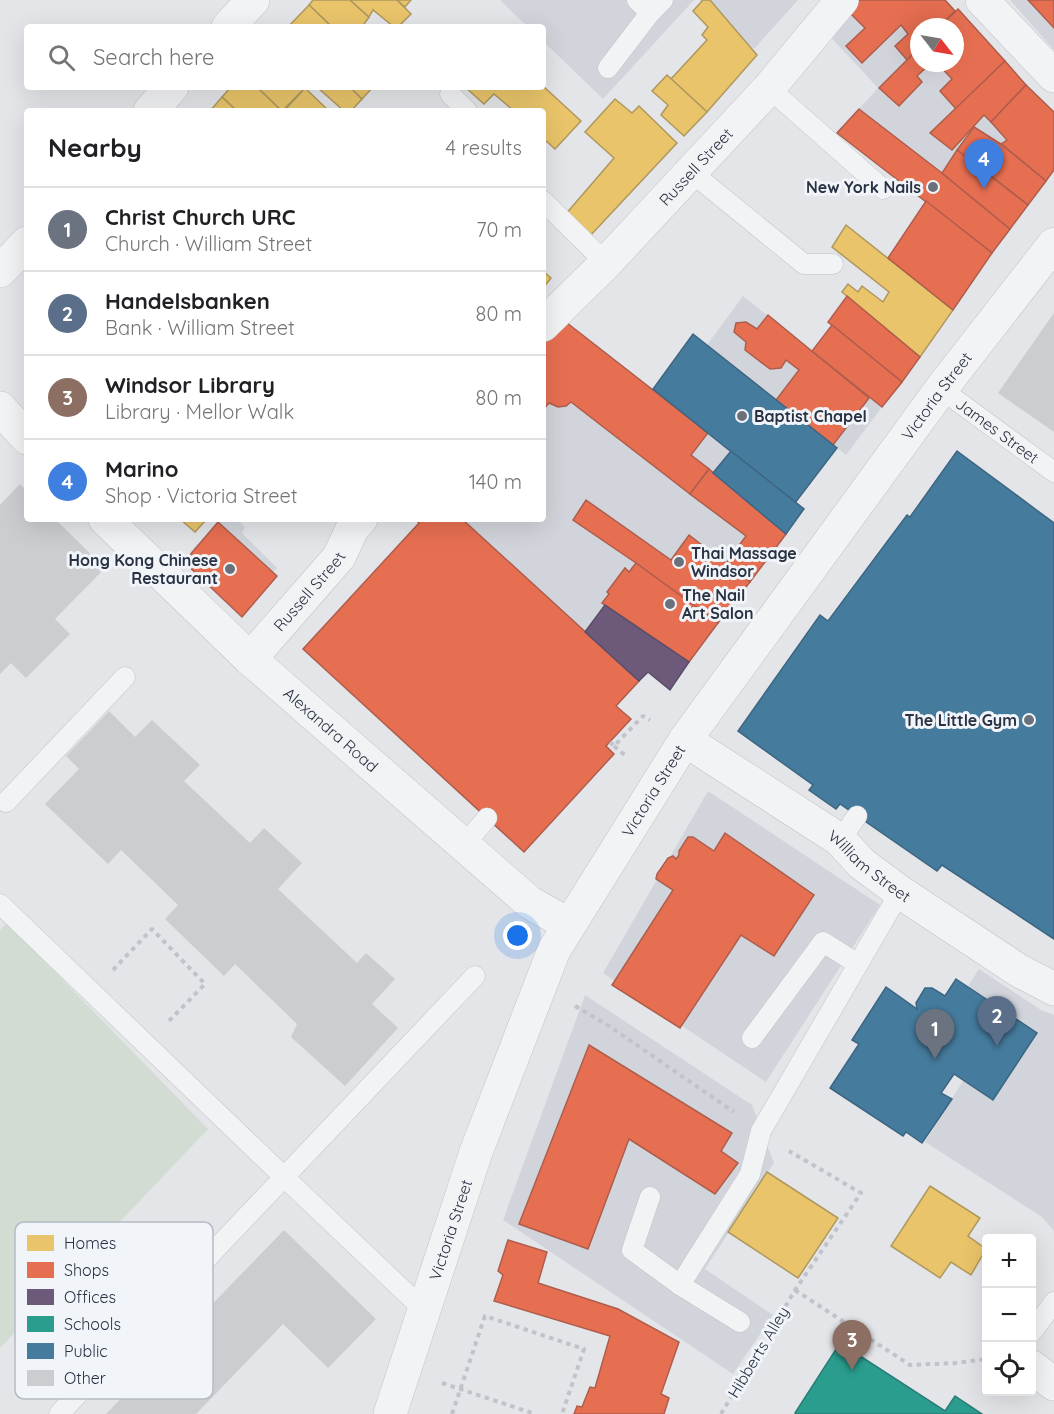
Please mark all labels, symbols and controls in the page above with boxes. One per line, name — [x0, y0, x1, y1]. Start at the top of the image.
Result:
north arrow — [910, 18, 964, 72]
search box — [24, 24, 546, 90]
icon: search — [45, 41, 78, 74]
text: Search here — [93, 43, 214, 71]
street label: Russell Street — [655, 124, 737, 210]
text: Nearby — [48, 131, 142, 164]
text: 4 results — [446, 135, 522, 160]
pin: 4 — [964, 140, 1004, 189]
place label: New York Nails — [806, 177, 921, 197]
marker: New York Nails — [926, 180, 940, 194]
text: Christ Church URC — [105, 203, 296, 231]
text: 1 — [64, 217, 71, 242]
text: 70 m — [476, 217, 522, 242]
text: Church · William Street — [105, 231, 312, 256]
text: Handelsbanken — [105, 287, 270, 315]
text: 2 — [62, 301, 73, 326]
text: 80 m — [476, 301, 522, 326]
text: Bank · William Street — [105, 315, 295, 340]
street label: Victoria Street — [897, 348, 976, 444]
text: Windsor Library — [105, 371, 275, 399]
text: 3 — [62, 385, 73, 410]
text: 80 m — [476, 385, 522, 410]
street label: James Street — [952, 393, 1043, 468]
text: Library · Mellor Walk — [105, 399, 294, 424]
place label: Baptist Chapel — [754, 406, 867, 426]
marker: Baptist Chapel — [735, 409, 749, 423]
text: Marino — [105, 455, 178, 483]
text: 4 — [62, 469, 73, 494]
text: 140 m — [469, 469, 522, 494]
text: Shop · Victoria Street — [105, 483, 298, 508]
place label: Thai Massage Windsor — [691, 543, 797, 581]
street label: Russell Street — [269, 549, 350, 635]
place label: Hong Kong Chinese Restaurant — [69, 550, 218, 588]
marker: Thai Massage Windsor — [672, 555, 686, 569]
marker: Hong Kong Chinese Restaurant — [223, 562, 237, 576]
place label: The Nail Art Salon — [682, 585, 753, 623]
marker: The Nail Art Salon — [663, 597, 677, 611]
street label: Alexandra Road — [280, 683, 382, 776]
place label: The Little Gym — [904, 710, 1017, 730]
marker: The Little Gym — [1022, 713, 1036, 727]
street label: Victoria Street — [617, 741, 690, 841]
street label: William Street — [825, 825, 915, 906]
your location — [503, 921, 532, 950]
pin: 2 — [978, 996, 1016, 1046]
pin: 1 — [916, 1010, 954, 1059]
street label: Victoria Street — [425, 1177, 476, 1283]
legend — [15, 1222, 213, 1399]
text: Homes — [64, 1233, 116, 1253]
map controls — [982, 1234, 1036, 1396]
button: + — [982, 1234, 1036, 1288]
text: Shops — [64, 1260, 109, 1280]
text: Offices — [64, 1287, 116, 1307]
button: − — [982, 1288, 1036, 1342]
street label: Hibberts Alley — [723, 1303, 793, 1401]
text: Schools — [64, 1314, 121, 1334]
pin: 3 — [832, 1320, 872, 1370]
text: Public — [64, 1341, 108, 1361]
button: locate — [982, 1342, 1036, 1396]
text: Other — [64, 1368, 106, 1388]

